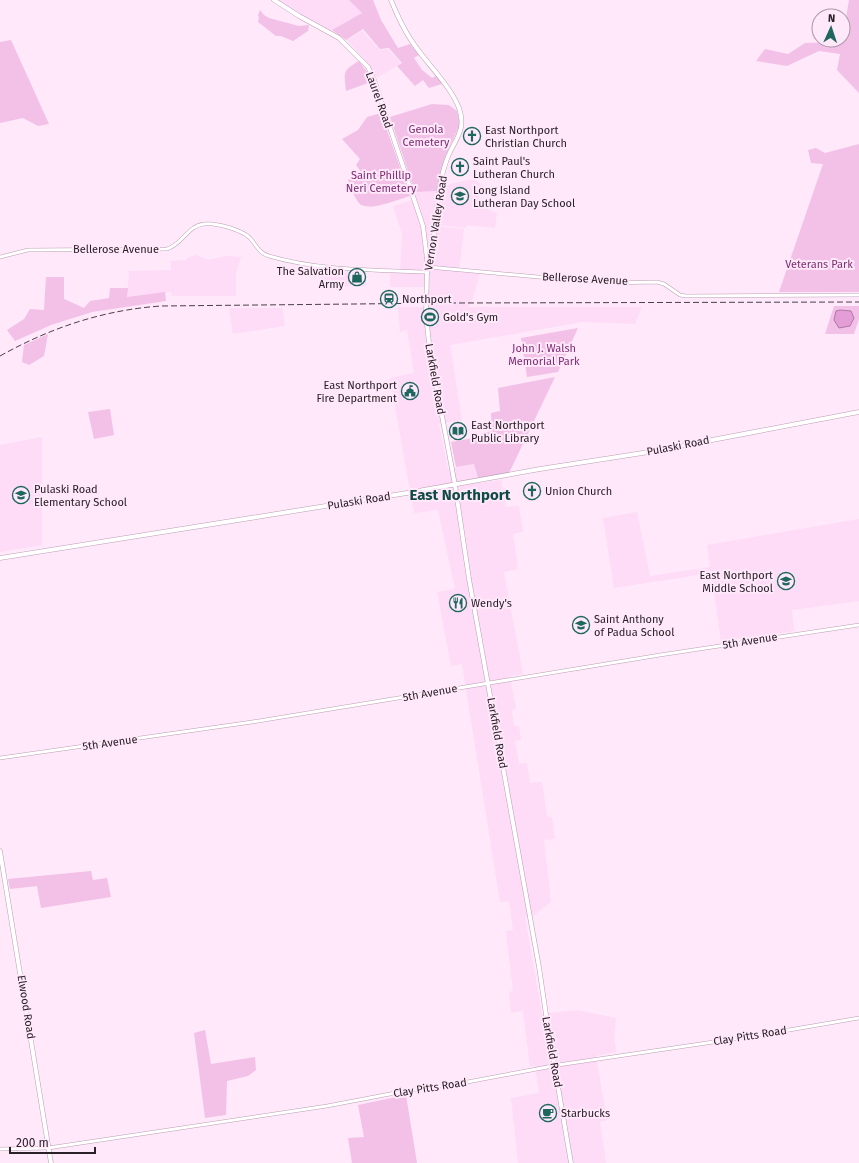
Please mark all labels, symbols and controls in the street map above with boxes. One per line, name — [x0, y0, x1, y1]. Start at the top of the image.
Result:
north arrow — [811, 8, 851, 48]
text: N — [828, 12, 835, 25]
street label: Laurel Road — [363, 70, 395, 130]
park label: Genola Cemetery — [403, 123, 450, 149]
place label: East Northport Christian Church — [485, 124, 567, 150]
church icon: East Northport Christian Church — [462, 126, 482, 146]
place label: Saint Paul's Lutheran Church — [473, 155, 555, 181]
church icon: Saint Paul's Lutheran Church — [450, 157, 470, 177]
park label: Saint Phillip Neri Cemetery — [346, 169, 417, 195]
street label: Vernon Valley Road — [422, 175, 450, 271]
place label: Long Island Lutheran Day School — [473, 184, 575, 210]
school or university icon: Long Island Lutheran Day School — [450, 186, 470, 206]
street label: Bellerose Avenue — [73, 243, 159, 256]
park label: Veterans Park — [785, 258, 853, 271]
place label: The Salvation Army — [277, 265, 345, 291]
shop icon: The Salvation Army — [347, 267, 367, 287]
street label: Bellerose Avenue — [542, 270, 628, 288]
station icon: Northport — [379, 289, 399, 309]
place label: Northport — [402, 293, 452, 306]
sports icon: Gold's Gym — [420, 307, 440, 327]
place label: Gold's Gym — [443, 311, 498, 324]
park label: John J. Walsh Memorial Park — [508, 342, 580, 368]
street label: Larkfield Road — [422, 343, 448, 415]
place label: East Northport Fire Department — [317, 379, 397, 405]
public building icon: East Northport Fire Department — [400, 381, 420, 401]
place label: East Northport Public Library — [471, 419, 544, 445]
library icon: East Northport Public Library — [448, 421, 468, 441]
street label: Pulaski Road — [645, 434, 711, 458]
church icon: Union Church — [522, 481, 542, 501]
place label: Pulaski Road Elementary School — [34, 483, 127, 509]
school or university icon: Pulaski Road Elementary School — [11, 485, 31, 505]
place label: Union Church — [545, 485, 612, 498]
district label: East Northport — [409, 486, 511, 504]
street label: Pulaski Road — [327, 490, 391, 512]
place label: East Northport Middle School — [700, 569, 773, 595]
school or university icon: East Northport Middle School — [776, 571, 796, 591]
restaurant icon: Wendy's — [448, 593, 468, 613]
place label: Wendy's — [471, 597, 512, 610]
place label: Saint Anthony of Padua School — [594, 613, 674, 639]
school or university icon: Saint Anthony of Padua School — [571, 615, 591, 635]
street label: 5th Avenue — [722, 630, 778, 652]
street label: 5th Avenue — [402, 682, 458, 704]
street label: Larkfield Road — [484, 697, 510, 769]
street label: 5th Avenue — [82, 733, 138, 753]
street label: Elwood Road — [15, 974, 37, 1040]
street label: Larkfield Road — [539, 1016, 565, 1088]
street label: Clay Pitts Road — [712, 1024, 788, 1048]
street label: Clay Pitts Road — [392, 1076, 468, 1100]
cafe icon: Starbucks — [538, 1103, 558, 1123]
place label: Starbucks — [561, 1107, 610, 1120]
scale bar — [10, 1129, 95, 1155]
text: 200 m — [16, 1136, 49, 1150]

